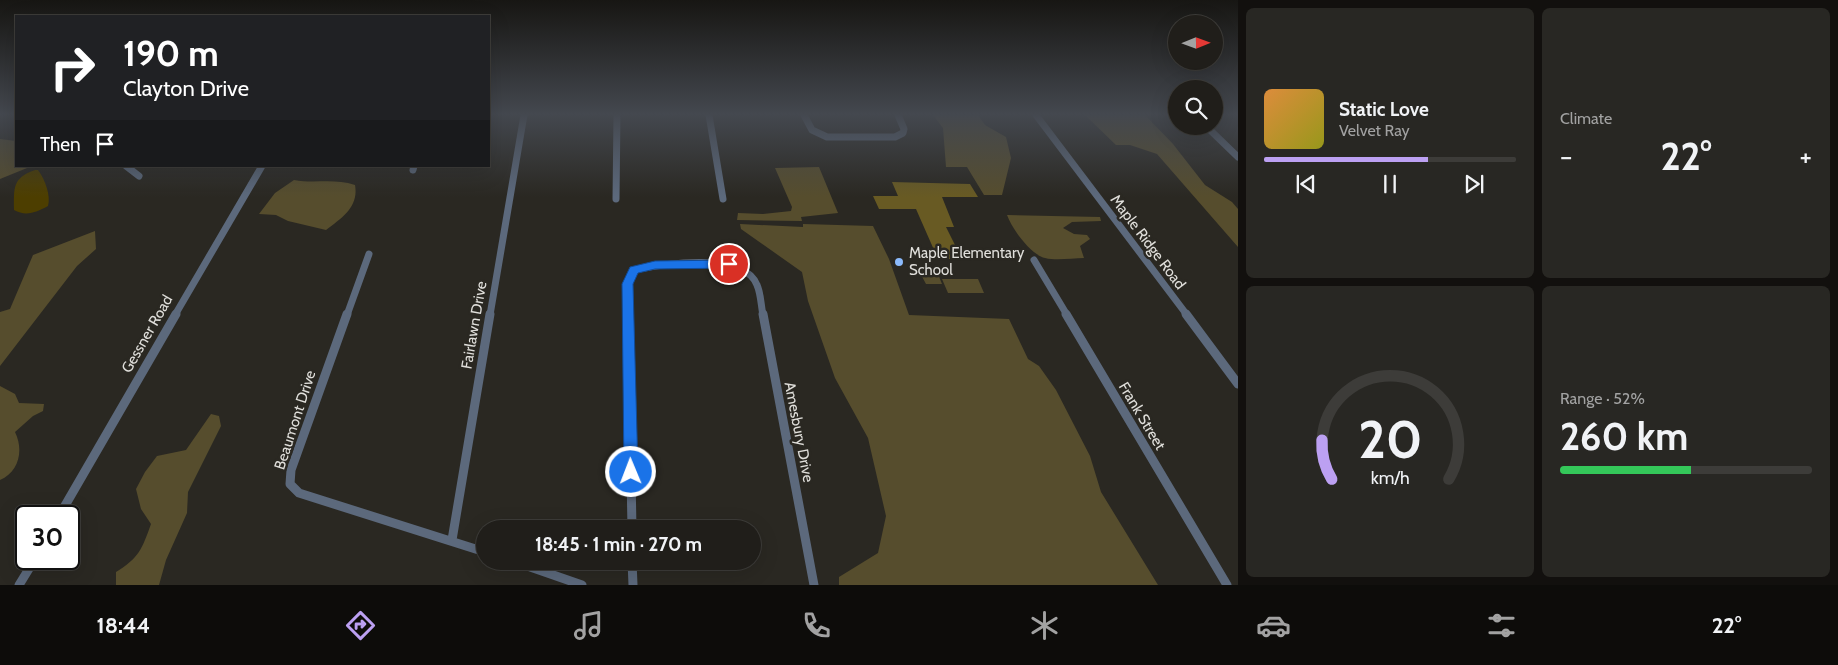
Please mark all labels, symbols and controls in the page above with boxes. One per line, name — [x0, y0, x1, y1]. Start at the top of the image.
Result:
north arrow — [1168, 15, 1222, 70]
map controls — [1168, 15, 1223, 135]
text: 190 m — [123, 32, 219, 75]
icon: right — [40, 35, 105, 100]
text: Clayton Drive — [123, 75, 249, 102]
button: search — [1168, 80, 1223, 135]
text: Static Love — [1339, 98, 1429, 121]
text: Climate — [1560, 109, 1612, 128]
text: Velvet Ray — [1339, 121, 1410, 140]
icon: arrive — [91, 130, 119, 158]
text: Then — [40, 133, 81, 156]
text: 22° — [1660, 133, 1712, 180]
text: − — [1560, 139, 1572, 173]
text: + — [1800, 139, 1812, 173]
icon: previous — [1292, 170, 1320, 198]
icon: pause — [1376, 170, 1404, 198]
icon: next — [1460, 170, 1488, 198]
street label: Maple Ridge Road — [1107, 191, 1189, 293]
pin — [708, 243, 750, 285]
place label: Maple Elementary School — [909, 244, 1025, 279]
icon: arrive — [715, 250, 743, 278]
marker: Maple Elementary School — [893, 256, 905, 268]
street label: Fairlawn Drive — [457, 279, 491, 370]
street label: Gessner Road — [117, 292, 177, 376]
street label: Beaumont Drive — [270, 368, 320, 472]
street label: Frank Street — [1115, 379, 1169, 453]
street label: Amesbury Drive — [780, 380, 818, 484]
text: Range · 52% — [1560, 389, 1645, 408]
text: 20 — [1358, 408, 1422, 471]
text: 260 km — [1560, 413, 1688, 460]
position arrow — [604, 445, 656, 497]
text: km/h — [1370, 467, 1410, 488]
speed limit sign: 30 — [15, 505, 80, 570]
text: 18:45 · 1 min · 270 m — [535, 533, 702, 556]
icon: directions — [343, 608, 378, 643]
icon: music — [571, 608, 606, 643]
icon: phone — [799, 608, 834, 643]
icon: climate — [1027, 608, 1062, 643]
icon: car — [1256, 608, 1291, 643]
icon: filters — [1484, 608, 1519, 643]
text: 18:44 — [97, 612, 150, 639]
text: 22° — [1712, 612, 1741, 639]

